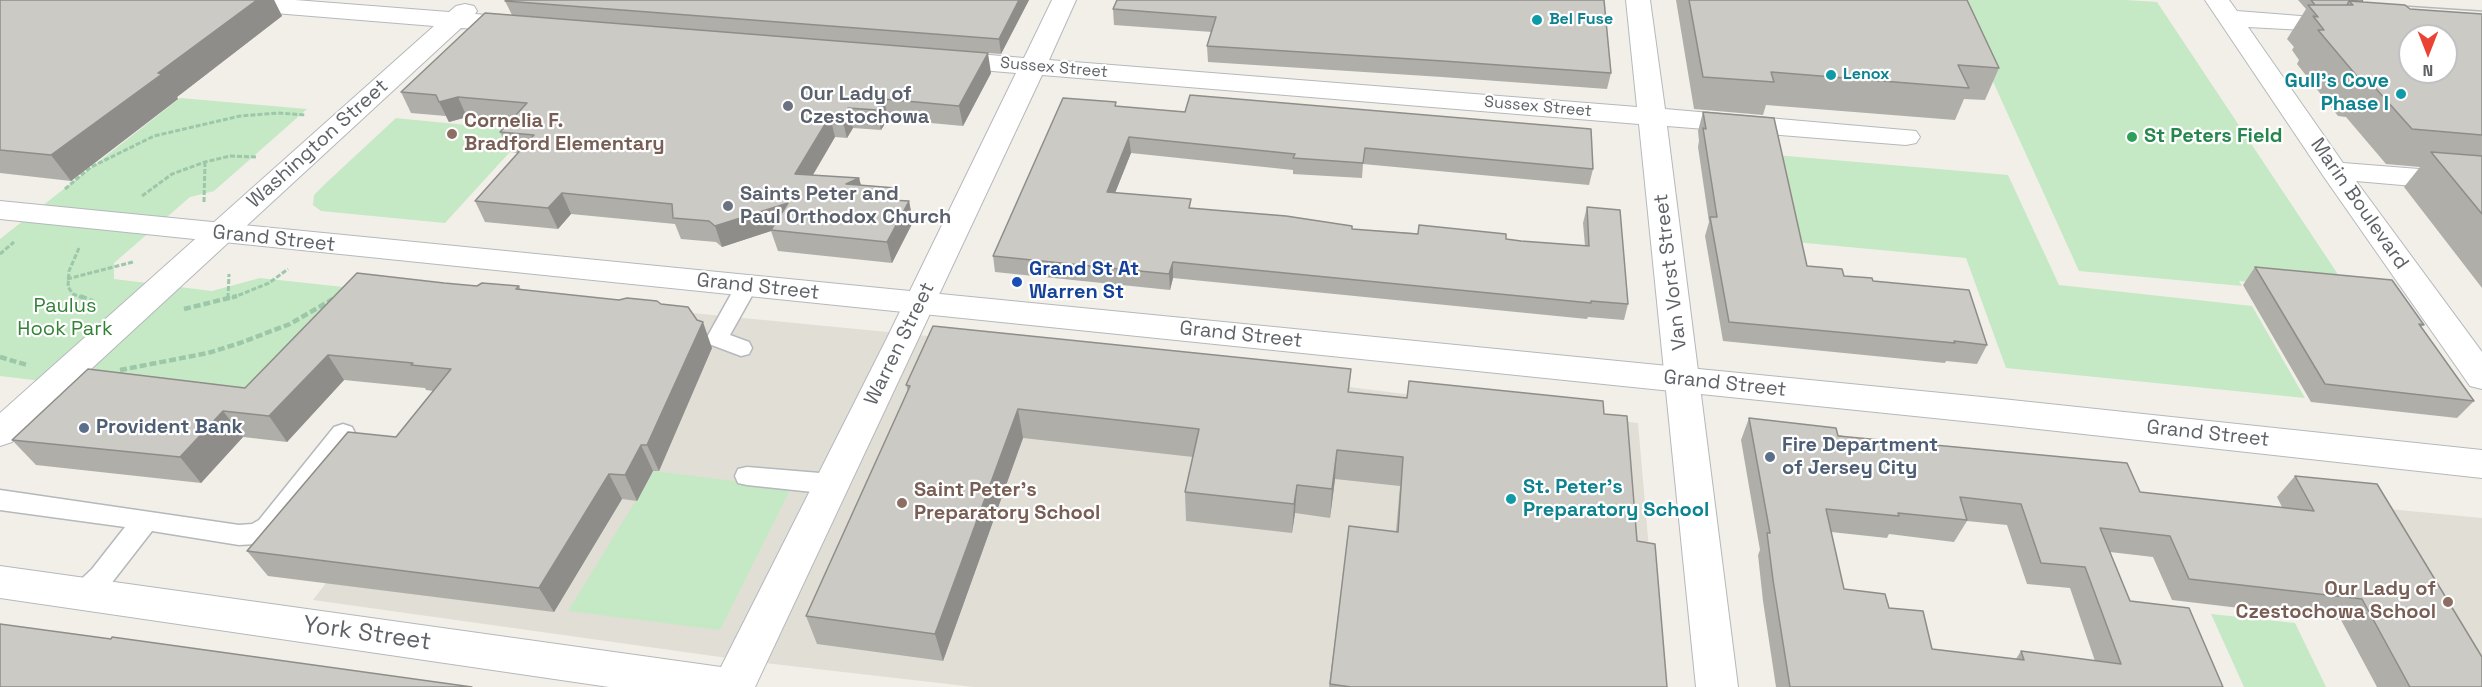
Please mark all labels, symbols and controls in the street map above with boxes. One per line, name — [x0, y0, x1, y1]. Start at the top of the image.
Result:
place label: Bel Fuse — [1549, 10, 1613, 30]
marker: Bel Fuse — [1530, 13, 1544, 27]
north arrow — [2398, 24, 2458, 84]
street label: Sussex Street — [999, 54, 1109, 82]
text: N — [2423, 60, 2433, 81]
place label: Lenox — [1843, 65, 1890, 85]
marker: Lenox — [1824, 68, 1838, 82]
place label: Gull's Cove Phase I — [2285, 70, 2389, 117]
street label: Washington Street — [243, 74, 393, 214]
place label: Our Lady of Czestochowa — [800, 83, 929, 130]
marker: Gull's Cove Phase I — [2394, 87, 2408, 101]
street label: Sussex Street — [1483, 93, 1593, 121]
marker: Our Lady of Czestochowa — [781, 99, 795, 113]
place label: Cornelia F. Bradford Elementary — [464, 110, 665, 157]
place label: St Peters Field — [2144, 125, 2283, 149]
marker: Cornelia F. Bradford Elementary — [445, 127, 459, 141]
marker: St Peters Field — [2125, 130, 2139, 144]
street label: Marin Boulevard — [2305, 134, 2413, 274]
place label: Saints Peter and Paul Orthodox Church — [740, 183, 951, 230]
street label: Van Vorst Street — [1649, 192, 1693, 352]
marker: Saints Peter and Paul Orthodox Church — [721, 199, 735, 213]
street label: Grand Street — [211, 221, 337, 257]
place label: Grand St At Warren St — [1029, 258, 1139, 305]
street label: Grand Street — [695, 269, 821, 305]
marker: Grand St At Warren St — [1010, 275, 1024, 289]
street label: Warren Street — [860, 279, 940, 409]
park label: Paulus Hook Park — [17, 295, 113, 342]
street label: Grand Street — [1178, 317, 1304, 353]
street label: Grand Street — [1662, 366, 1788, 402]
place label: Provident Bank — [96, 416, 243, 440]
street label: Grand Street — [2145, 416, 2271, 452]
marker: Provident Bank — [77, 421, 91, 435]
place label: Fire Department of Jersey City — [1782, 434, 1938, 481]
marker: Fire Department of Jersey City — [1763, 450, 1777, 464]
place label: St. Peter's Preparatory School — [1523, 476, 1709, 523]
place label: Saint Peter's Preparatory School — [914, 479, 1100, 526]
marker: St. Peter's Preparatory School — [1504, 492, 1518, 506]
marker: Saint Peter's Preparatory School — [895, 496, 909, 510]
place label: Our Lady of Czestochowa School — [2236, 578, 2436, 625]
marker: Our Lady of Czestochowa School — [2441, 595, 2455, 609]
street label: York Street — [301, 611, 433, 657]

